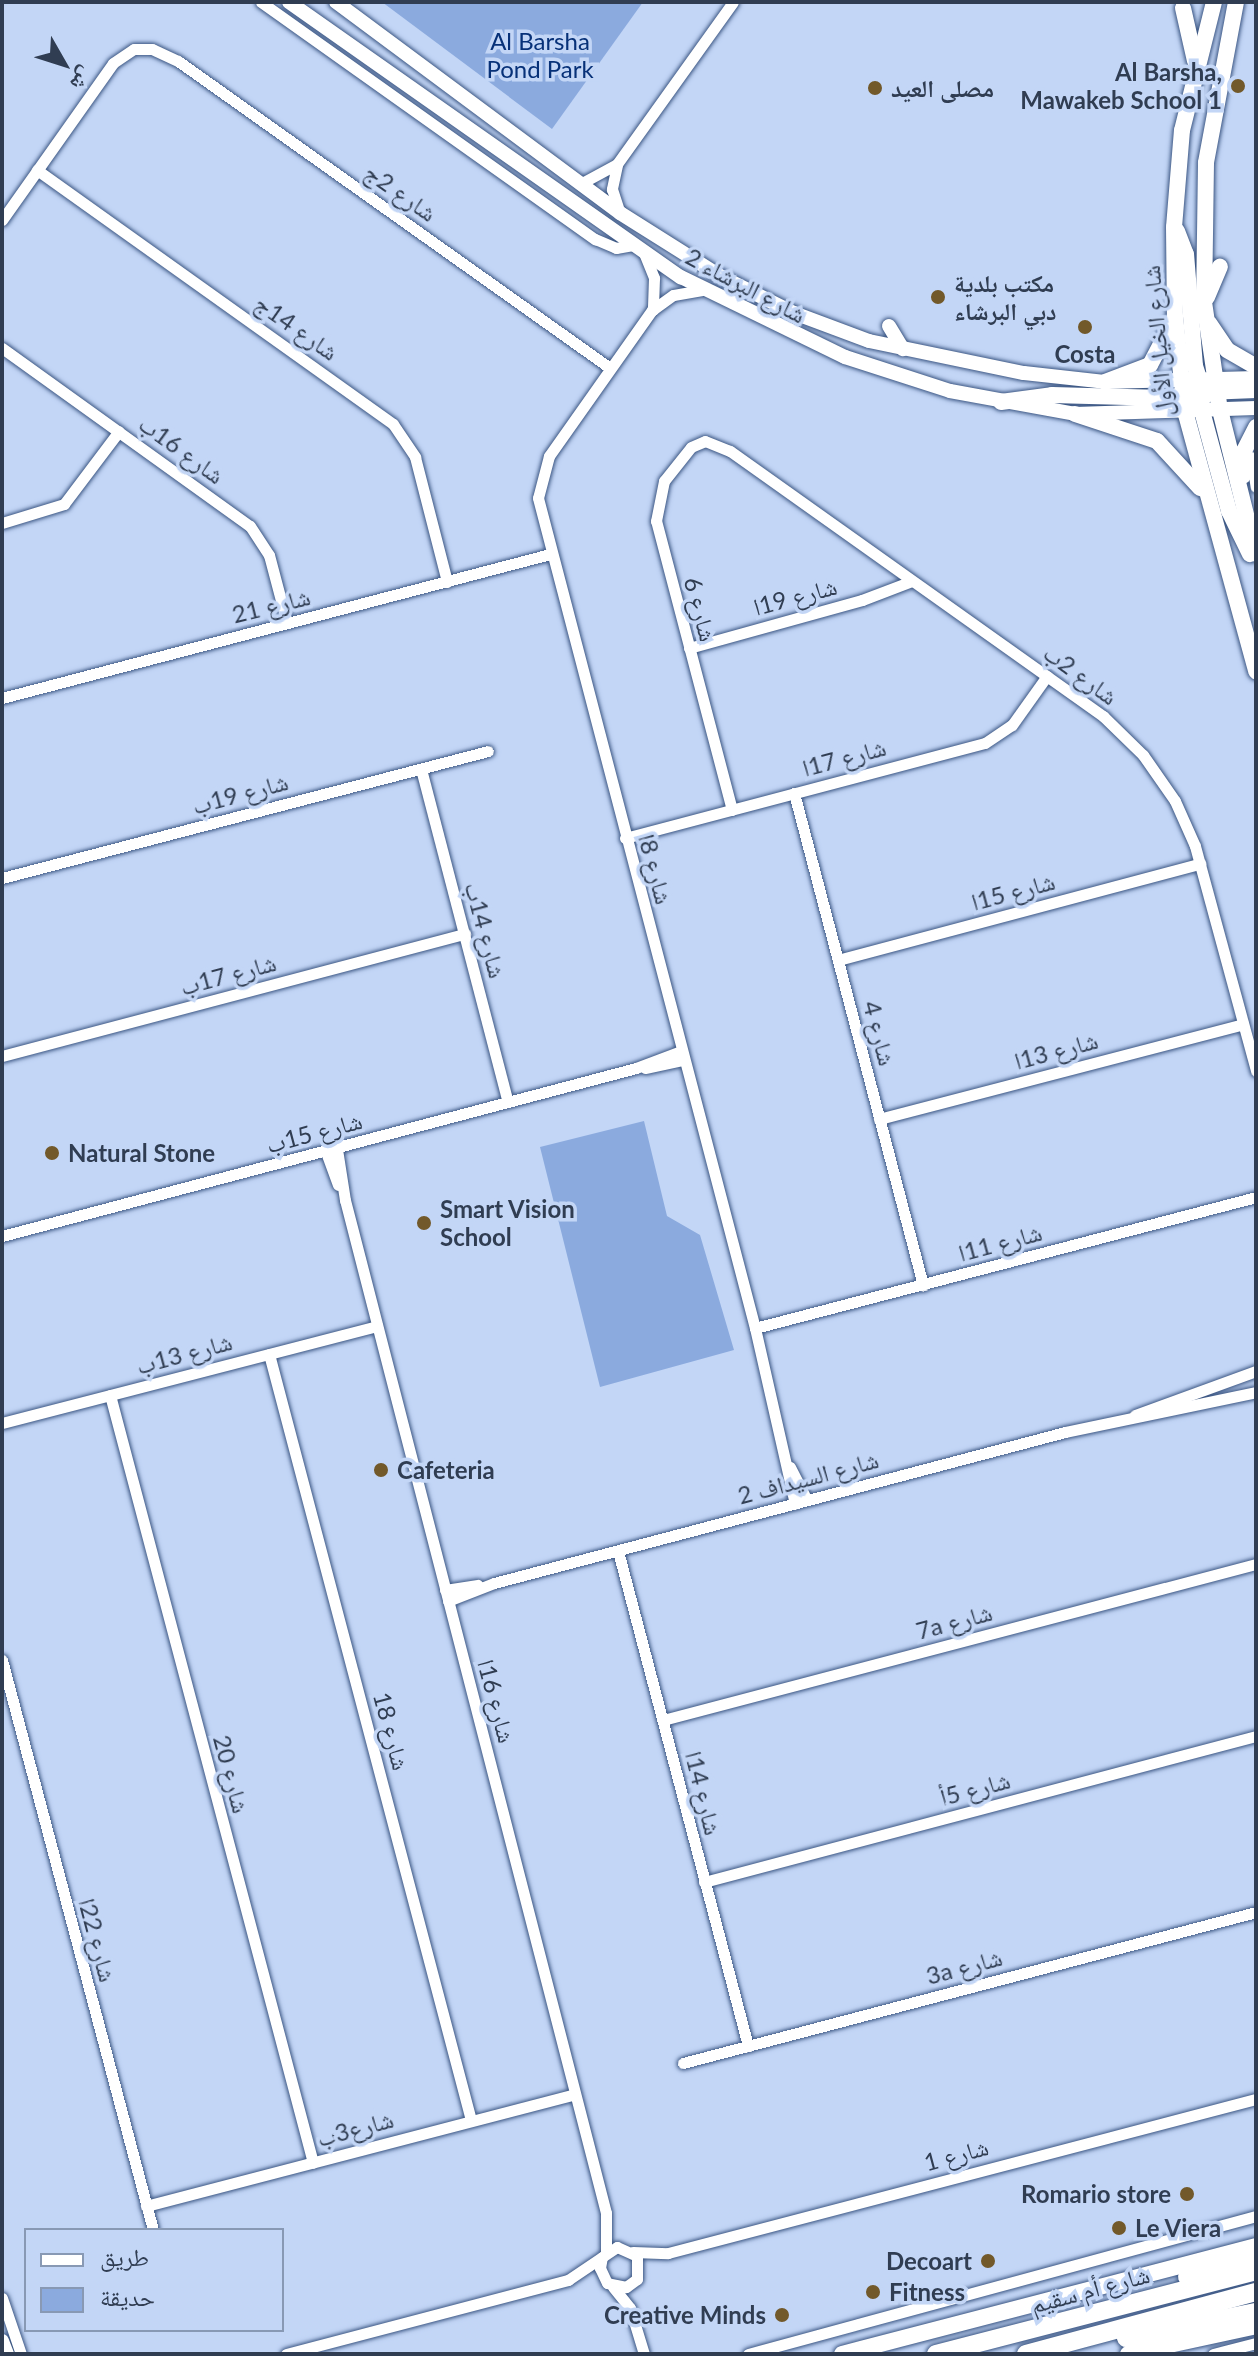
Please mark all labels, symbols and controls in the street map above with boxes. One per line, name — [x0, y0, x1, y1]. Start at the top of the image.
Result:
north arrow — [24, 24, 104, 104]
park label: Al Barsha Pond Park — [486, 27, 594, 83]
place label: Al Barsha, Mawakeb School 1 — [1020, 58, 1222, 114]
text: ش — [65, 62, 101, 97]
place label: مصلى العيد — [891, 74, 994, 102]
marker: Al Barsha, Mawakeb School 1 — [1229, 77, 1247, 95]
marker: مصلى العيد — [866, 79, 884, 97]
street label: شارع 2ج — [360, 157, 442, 227]
street label: شارع البرشاء 2 — [681, 241, 811, 329]
street label: شارع الخيل الأول — [1136, 264, 1178, 418]
place label: مكتب بلدية دبي البرشاء — [954, 269, 1057, 325]
street label: شارع 14ج — [250, 288, 344, 366]
marker: مكتب بلدية دبي البرشاء — [929, 288, 947, 306]
marker: Costa — [1076, 318, 1094, 336]
place label: Costa — [1054, 340, 1116, 368]
street label: شارع 16ب — [134, 409, 230, 489]
street label: شارع 19ا — [750, 571, 840, 621]
street label: شارع 6 — [679, 574, 723, 644]
street label: شارع 21 — [229, 581, 313, 629]
street label: شارع 2ب — [1038, 638, 1124, 710]
street label: شارع 17ا — [799, 732, 889, 782]
street label: شارع 19ب — [189, 766, 291, 820]
street label: شارع 8ا — [633, 831, 679, 907]
street label: شارع 15ا — [968, 866, 1058, 916]
street label: شارع 14ب — [459, 879, 513, 981]
street label: شارع 17ب — [177, 947, 279, 1001]
street label: شارع 4 — [858, 998, 902, 1068]
street label: شارع 13ا — [1011, 1025, 1101, 1075]
street label: شارع 15ب — [263, 1105, 365, 1159]
place label: Natural Stone — [68, 1139, 215, 1167]
marker: Natural Stone — [43, 1144, 61, 1162]
place label: Smart Vision School — [440, 1195, 576, 1251]
marker: Smart Vision School — [415, 1214, 433, 1232]
street label: شارع 11ا — [955, 1217, 1045, 1267]
street label: شارع 13ب — [133, 1326, 235, 1380]
street label: شارع السيداف 2 — [734, 1444, 882, 1510]
place label: Cafeteria — [397, 1456, 495, 1484]
marker: Cafeteria — [372, 1461, 390, 1479]
street label: 7a شارع — [913, 1597, 995, 1645]
street label: شارع 16ا — [472, 1656, 522, 1746]
street label: شارع 18 — [368, 1689, 416, 1773]
street label: شارع 20 — [208, 1732, 256, 1816]
street label: شارع 14ا — [680, 1748, 728, 1838]
street label: شارع 5أ — [937, 1765, 1013, 1811]
street label: شارع 22ا — [73, 1895, 123, 1985]
street label: 3a شارع — [923, 1942, 1005, 1990]
street label: شارع3ب — [314, 2104, 396, 2152]
street label: شارع 1 — [921, 2132, 991, 2176]
place label: Romario store — [1021, 2180, 1171, 2208]
marker: Romario store — [1178, 2185, 1196, 2203]
place label: Le Viera — [1135, 2214, 1222, 2242]
marker: Le Viera — [1110, 2219, 1128, 2237]
legend — [24, 2228, 284, 2332]
text: طريق — [100, 2242, 149, 2271]
place label: Decoart — [886, 2247, 972, 2275]
marker: Decoart — [979, 2252, 997, 2270]
street label: شارع أم سقيم — [1027, 2259, 1153, 2319]
place label: Fitness — [889, 2278, 965, 2306]
text: حديقة — [100, 2282, 155, 2311]
marker: Fitness — [864, 2283, 882, 2301]
place label: Creative Minds — [604, 2301, 766, 2329]
marker: Creative Minds — [773, 2306, 791, 2324]

